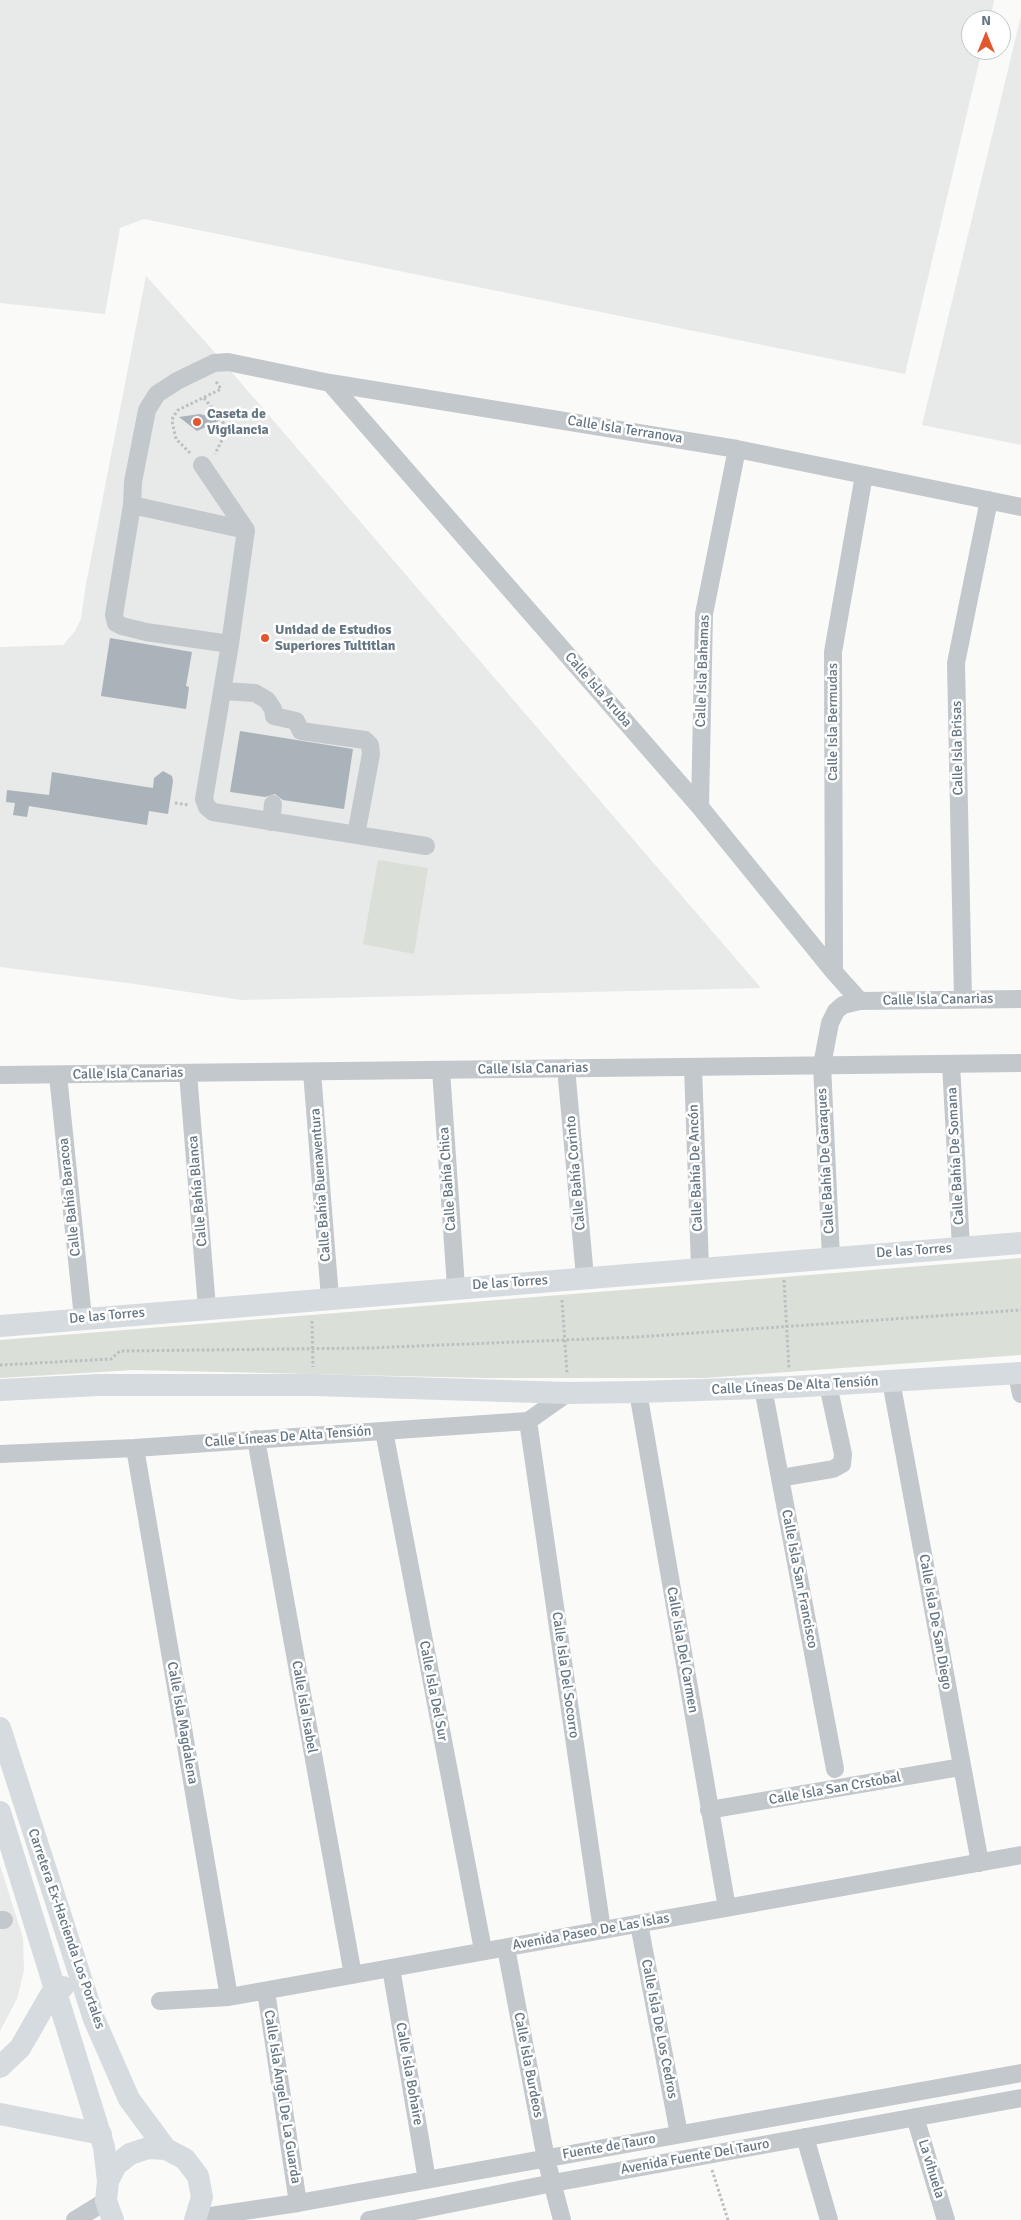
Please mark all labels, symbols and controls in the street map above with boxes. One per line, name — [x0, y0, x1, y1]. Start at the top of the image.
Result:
north arrow — [961, 10, 1011, 60]
text: N — [981, 12, 991, 29]
place label: Caseta de Vigilancia — [207, 406, 269, 438]
street label: Calle Isla Terranova — [566, 413, 684, 447]
marker: Caseta de Vigilancia — [191, 416, 203, 428]
street label: Calle Isla Bahamas — [693, 614, 713, 728]
place label: Unidad de Estudios Superiores Tultitlan — [275, 622, 396, 654]
marker: Unidad de Estudios Superiores Tultitlan — [259, 632, 271, 644]
street label: Calle Isla Aruba — [561, 649, 635, 731]
street label: Calle Isla Bermudas — [825, 663, 841, 781]
street label: Calle Isla Brisas — [949, 700, 967, 796]
street label: Calle Isla Canarias — [883, 991, 993, 1009]
street label: Calle Isla Canarias — [478, 1060, 588, 1078]
street label: Calle Isla Canarias — [73, 1065, 183, 1083]
street label: Calle Bahía De Somana — [944, 1087, 968, 1225]
street label: Calle Bahía De Garaques — [814, 1088, 838, 1234]
street label: Calle Bahía De Ancón — [685, 1104, 707, 1232]
street label: Calle Bahía Buenaventura — [307, 1108, 335, 1262]
street label: Calle Bahía Corinto — [563, 1115, 589, 1231]
street label: Calle Bahía Chica — [436, 1126, 460, 1232]
street label: Calle Bahía Blanca — [185, 1135, 211, 1247]
street label: Calle Bahía Baracoa — [55, 1137, 85, 1257]
street label: De las Torres — [876, 1240, 952, 1262]
street label: De las Torres — [472, 1272, 548, 1294]
street label: De las Torres — [69, 1304, 145, 1328]
street label: Calle Líneas De Alta Tensión — [711, 1373, 879, 1399]
street label: Calle Líneas De Alta Tensión — [204, 1423, 372, 1451]
street label: Calle Isla San Francisco — [777, 1508, 821, 1650]
street label: Calle Isla De San Diego — [915, 1553, 955, 1691]
street label: Calle Isla Del Carmen — [663, 1586, 701, 1714]
street label: Calle Isla Del Socorro — [548, 1611, 582, 1739]
street label: Calle Isla Del Sur — [415, 1639, 451, 1743]
street label: Calle Isla Isabel — [288, 1659, 320, 1755]
street label: Calle Isla Magdalena — [163, 1660, 201, 1786]
street label: Calle Isla San Crstobal — [768, 1769, 902, 1809]
street label: Carretera Ex-Hacienda Los Portales — [24, 1827, 108, 2031]
street label: Avenida Paseo De Las Islas — [511, 1910, 671, 1954]
street label: Calle Isla De Los Cedros — [637, 1958, 681, 2100]
street label: Calle Isla Ángel De La Guarda — [260, 2009, 304, 2185]
street label: Calle Isla Burdeos — [510, 2011, 546, 2119]
street label: Calle Isla Bohaire — [392, 2021, 426, 2127]
street label: Fuente de Tauro — [561, 2131, 657, 2163]
street label: Avenida Fuente Del Tauro — [619, 2136, 771, 2178]
street label: La vihuela — [914, 2137, 948, 2201]

